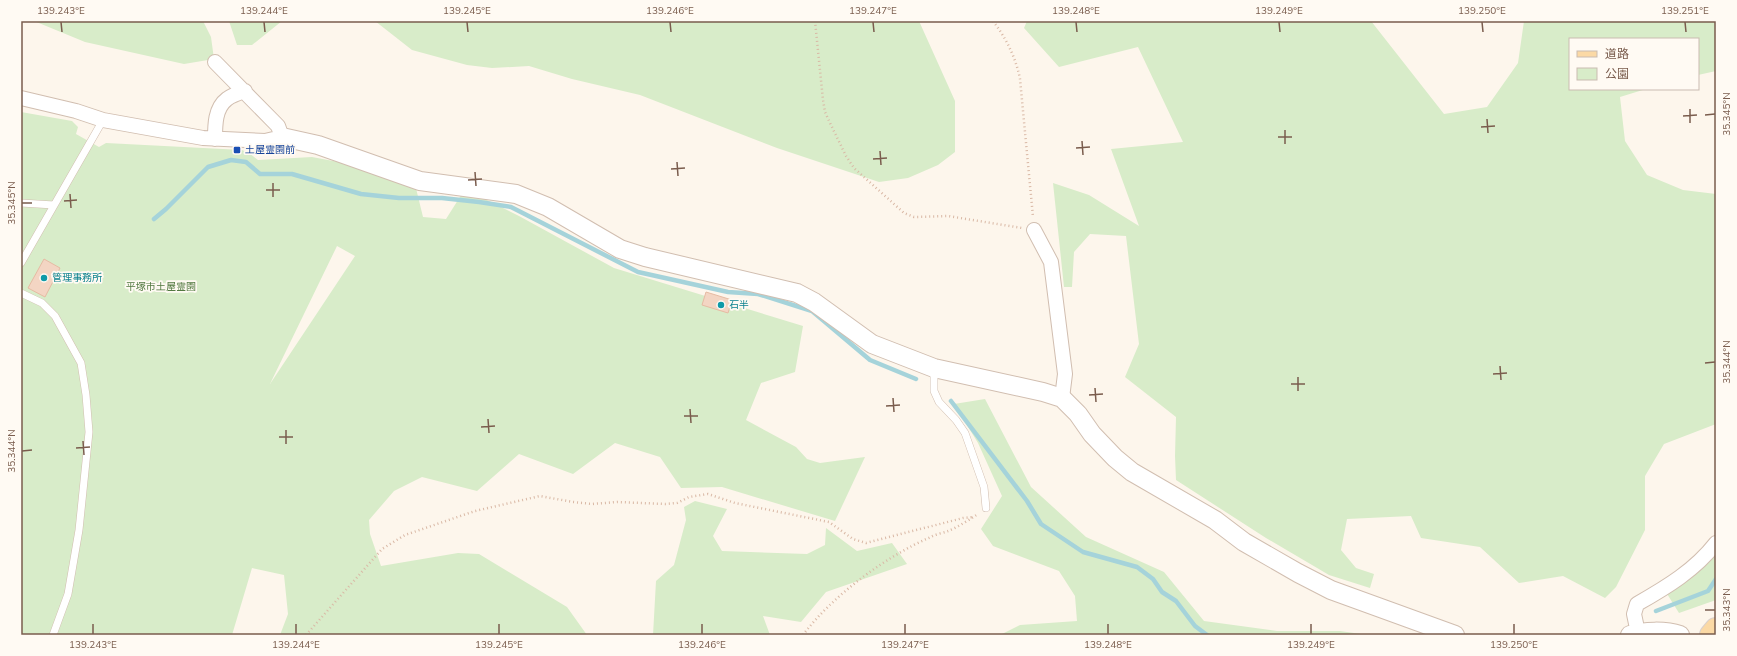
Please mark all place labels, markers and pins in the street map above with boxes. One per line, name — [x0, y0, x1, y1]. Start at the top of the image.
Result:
place label: 土屋霊園前 — [245, 143, 295, 157]
marker: 土屋霊園前 — [232, 145, 242, 155]
place label: 管理事務所 — [52, 271, 102, 285]
marker: 管理事務所 — [39, 273, 49, 283]
place label: 石半 — [729, 298, 749, 312]
marker: 石半 — [716, 300, 726, 310]

